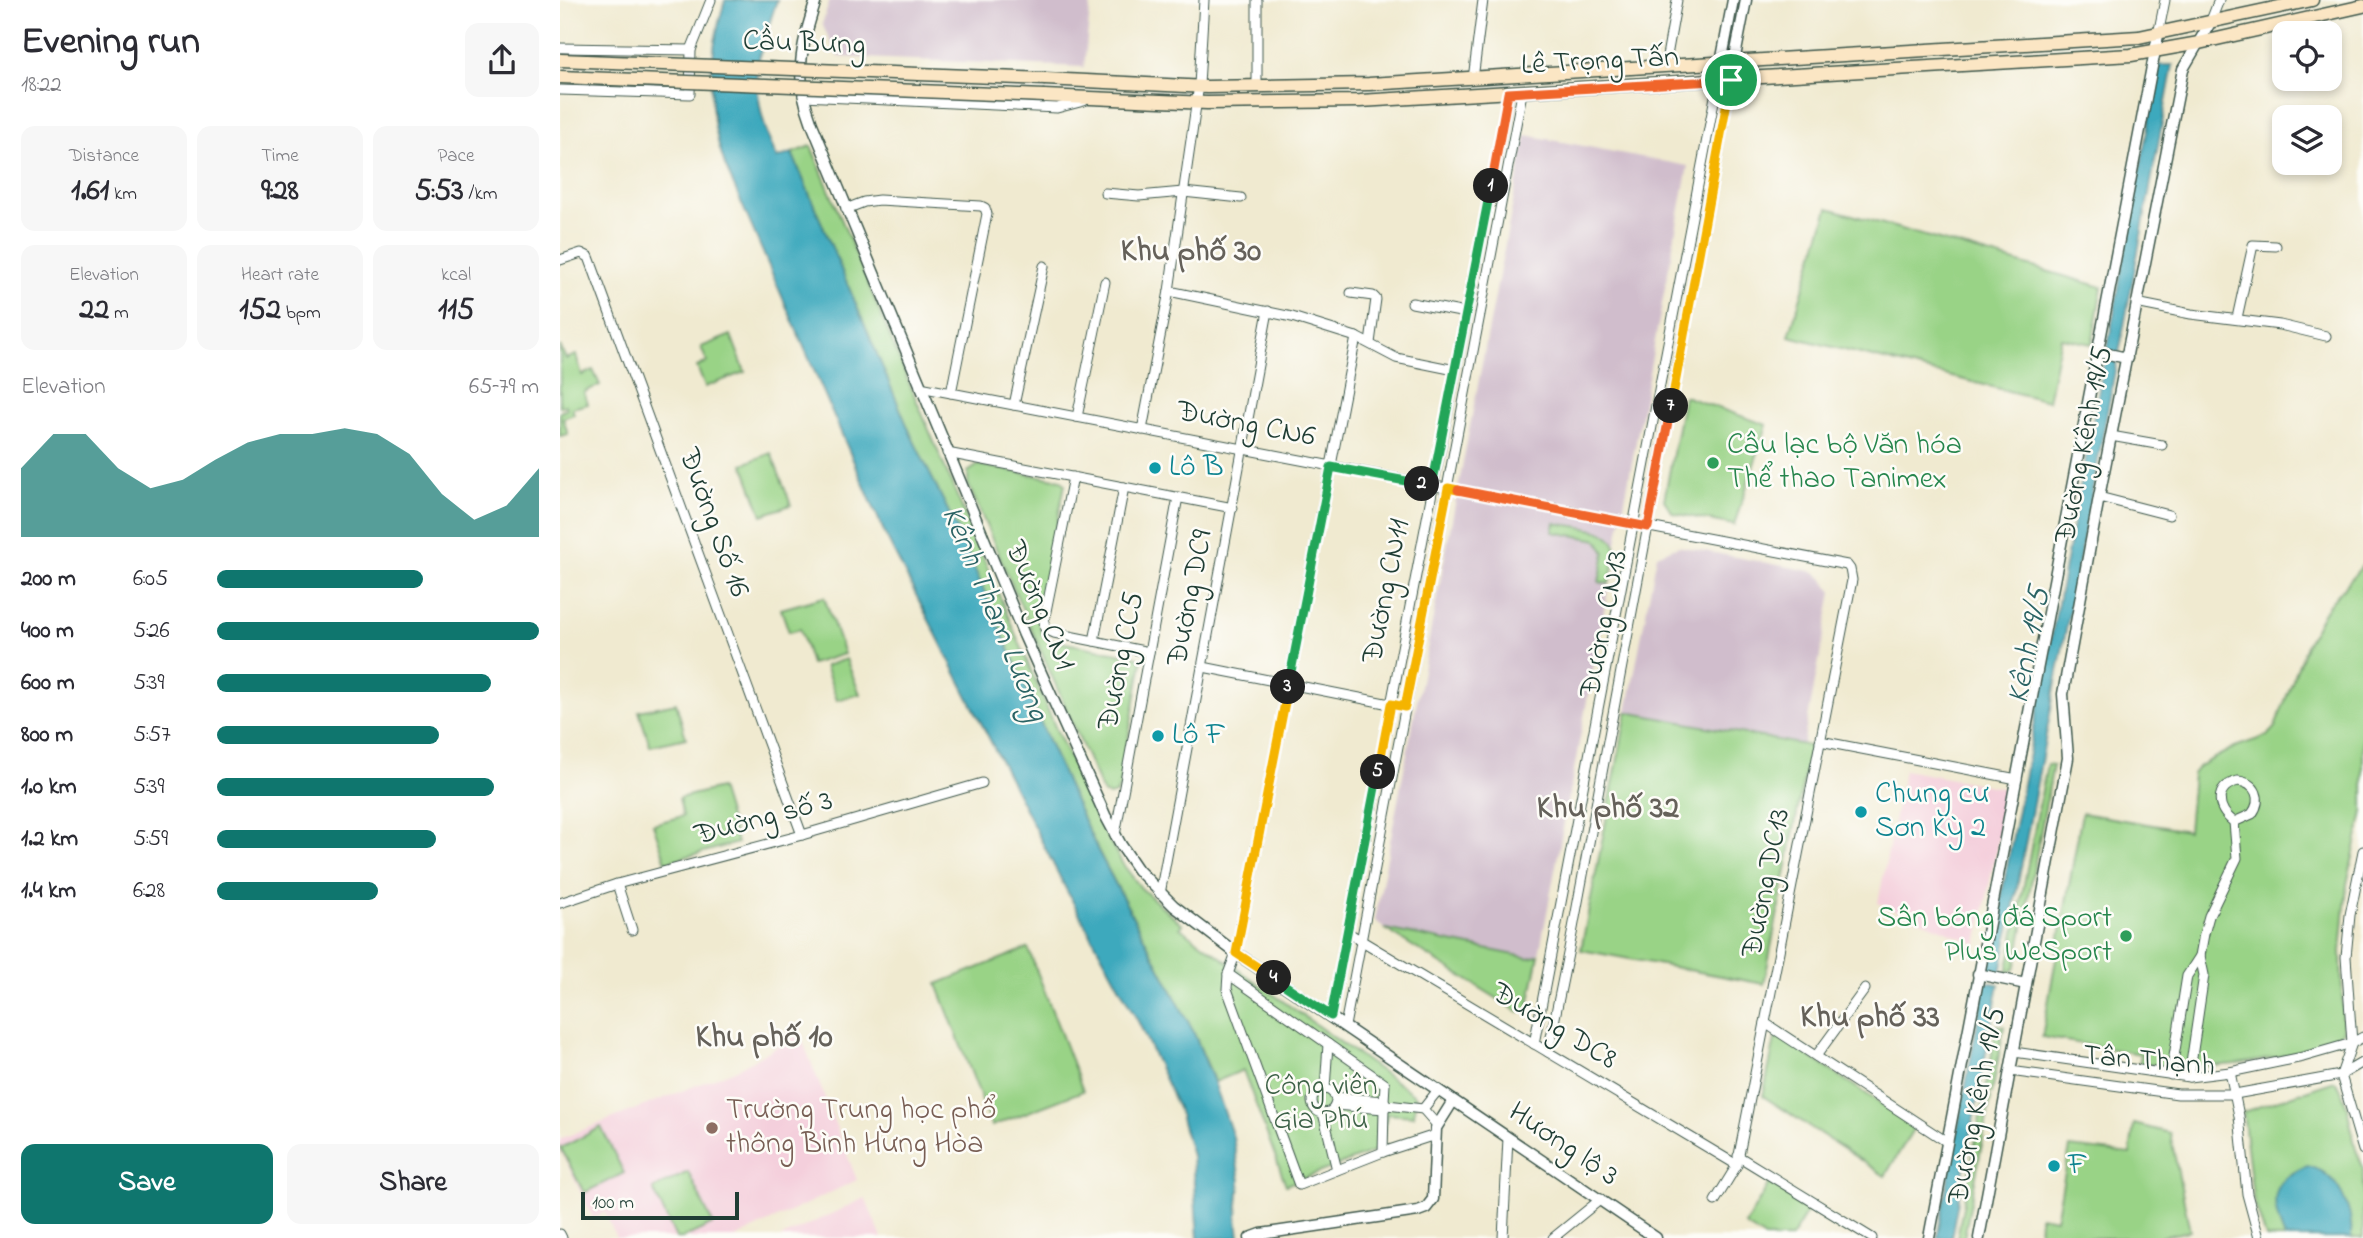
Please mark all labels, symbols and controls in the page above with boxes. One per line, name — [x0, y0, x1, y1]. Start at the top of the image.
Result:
text: Evening run — [21, 15, 200, 71]
street label: Cầu Bưng — [742, 20, 866, 68]
map controls — [2272, 21, 2342, 175]
button: locate — [2272, 21, 2342, 91]
button: share — [465, 23, 539, 97]
street label: Lê Trọng Tấn — [1520, 36, 1680, 88]
pin — [1701, 50, 1761, 110]
icon: arrive — [1712, 61, 1750, 99]
text: 18:22 — [21, 69, 62, 102]
button: layers — [2272, 105, 2342, 175]
text: Distance — [69, 143, 139, 170]
text: Time — [261, 143, 299, 170]
text: Pace — [437, 143, 475, 170]
pin: 1 — [1474, 168, 1508, 204]
text: 1.61 — [71, 170, 109, 214]
text: 9:28 — [261, 170, 299, 214]
text: 5:53 — [415, 170, 464, 214]
text: 1 — [1487, 172, 1494, 199]
text: km — [109, 181, 137, 208]
text: /km — [464, 181, 497, 208]
district label: Khu phố 30 — [1121, 229, 1261, 276]
text: Elevation — [69, 262, 139, 289]
text: Heart rate — [241, 262, 319, 289]
text: kcal — [441, 262, 471, 289]
text: 22 — [79, 289, 109, 333]
text: 152 — [239, 289, 281, 333]
text: 115 — [438, 289, 474, 333]
text: m — [109, 300, 129, 327]
text: bpm — [281, 300, 321, 327]
street label: Đường Kênh 19/5 — [2044, 343, 2126, 548]
text: Elevation — [21, 371, 106, 404]
text: 65–79 m — [469, 371, 539, 404]
pin: 7 — [1654, 388, 1688, 424]
street label: Đường CN6 — [1172, 390, 1319, 460]
text: 7 — [1667, 392, 1674, 419]
place label: Câu lạc bộ Văn hóa Thể thao Tanimex — [1727, 424, 1962, 502]
street label: Đường Số 16 — [665, 441, 760, 604]
place label: Lô B — [1169, 446, 1223, 490]
marker: Câu lạc bộ Văn hóa Thể thao Tanimex — [1705, 455, 1721, 471]
marker: Lô B — [1147, 460, 1163, 476]
pin: 2 — [1404, 466, 1440, 502]
text: 2 — [1417, 470, 1426, 497]
water label: Kênh Tham Lương — [928, 499, 1061, 729]
street label: Đường CN11 — [1351, 515, 1423, 668]
street label: Đường DC9 — [1156, 526, 1226, 671]
street label: Đường CN1 — [992, 534, 1086, 678]
street label: Đường CN13 — [1569, 547, 1641, 702]
text: 200 m — [21, 563, 76, 596]
text: 6:05 — [133, 563, 168, 596]
water label: Kênh 19/5 — [1996, 580, 2065, 708]
street label: Đường CC5 — [1087, 588, 1157, 735]
text: 400 m — [21, 615, 74, 648]
text: 5:26 — [133, 615, 170, 648]
text: 600 m — [21, 667, 75, 700]
text: 5:39 — [133, 667, 165, 700]
pin: 3 — [1270, 670, 1306, 704]
text: 3 — [1284, 673, 1291, 700]
place label: Lô F — [1172, 714, 1226, 758]
text: 800 m — [21, 719, 73, 752]
text: 5:57 — [133, 719, 171, 752]
marker: Lô F — [1150, 728, 1166, 744]
pin: 5 — [1360, 754, 1396, 790]
text: 5 — [1372, 758, 1383, 785]
text: 1.0 km — [21, 771, 77, 804]
text: 5:39 — [133, 771, 165, 804]
place label: Chung cư Sơn Kỳ 2 — [1875, 773, 1989, 851]
street label: Đường số 3 — [689, 779, 838, 859]
district label: Khu phố 32 — [1537, 786, 1679, 833]
marker: Chung cư Sơn Kỳ 2 — [1853, 804, 1869, 820]
street label: Đường DC13 — [1731, 805, 1803, 962]
text: 1.2 km — [21, 823, 78, 856]
text: 5:59 — [133, 823, 168, 856]
text: 1.4 km — [21, 875, 76, 908]
text: 6:28 — [133, 875, 165, 908]
place label: Sân bóng đá Sport Plus WeSport — [1877, 897, 2112, 975]
marker: Sân bóng đá Sport Plus WeSport — [2118, 928, 2134, 944]
pin: 4 — [1256, 960, 1292, 996]
text: 4 — [1270, 964, 1277, 991]
street label: Đường DC8 — [1482, 972, 1625, 1082]
district label: Khu phố 33 — [1800, 995, 1940, 1042]
street label: Đường Kênh 19/5 — [1937, 1004, 2019, 1209]
district label: Khu phố 10 — [695, 1015, 833, 1062]
street label: Tân Thạnh — [2081, 1034, 2217, 1090]
park label: Công viên Gia Phú — [1264, 1065, 1378, 1143]
place label: Trường Trung học phổ thông Bình Hưng Hòa — [726, 1089, 996, 1167]
street label: Hương lộ 3 — [1499, 1092, 1627, 1198]
marker: Trường Trung học phổ thông Bình Hưng Hòa — [704, 1120, 720, 1136]
button: Save — [21, 1144, 273, 1224]
button: Share — [287, 1144, 539, 1224]
place label: F — [2067, 1144, 2087, 1188]
marker: F — [2046, 1158, 2062, 1174]
scale bar — [581, 1189, 738, 1221]
text: 100 m — [592, 1190, 634, 1217]

